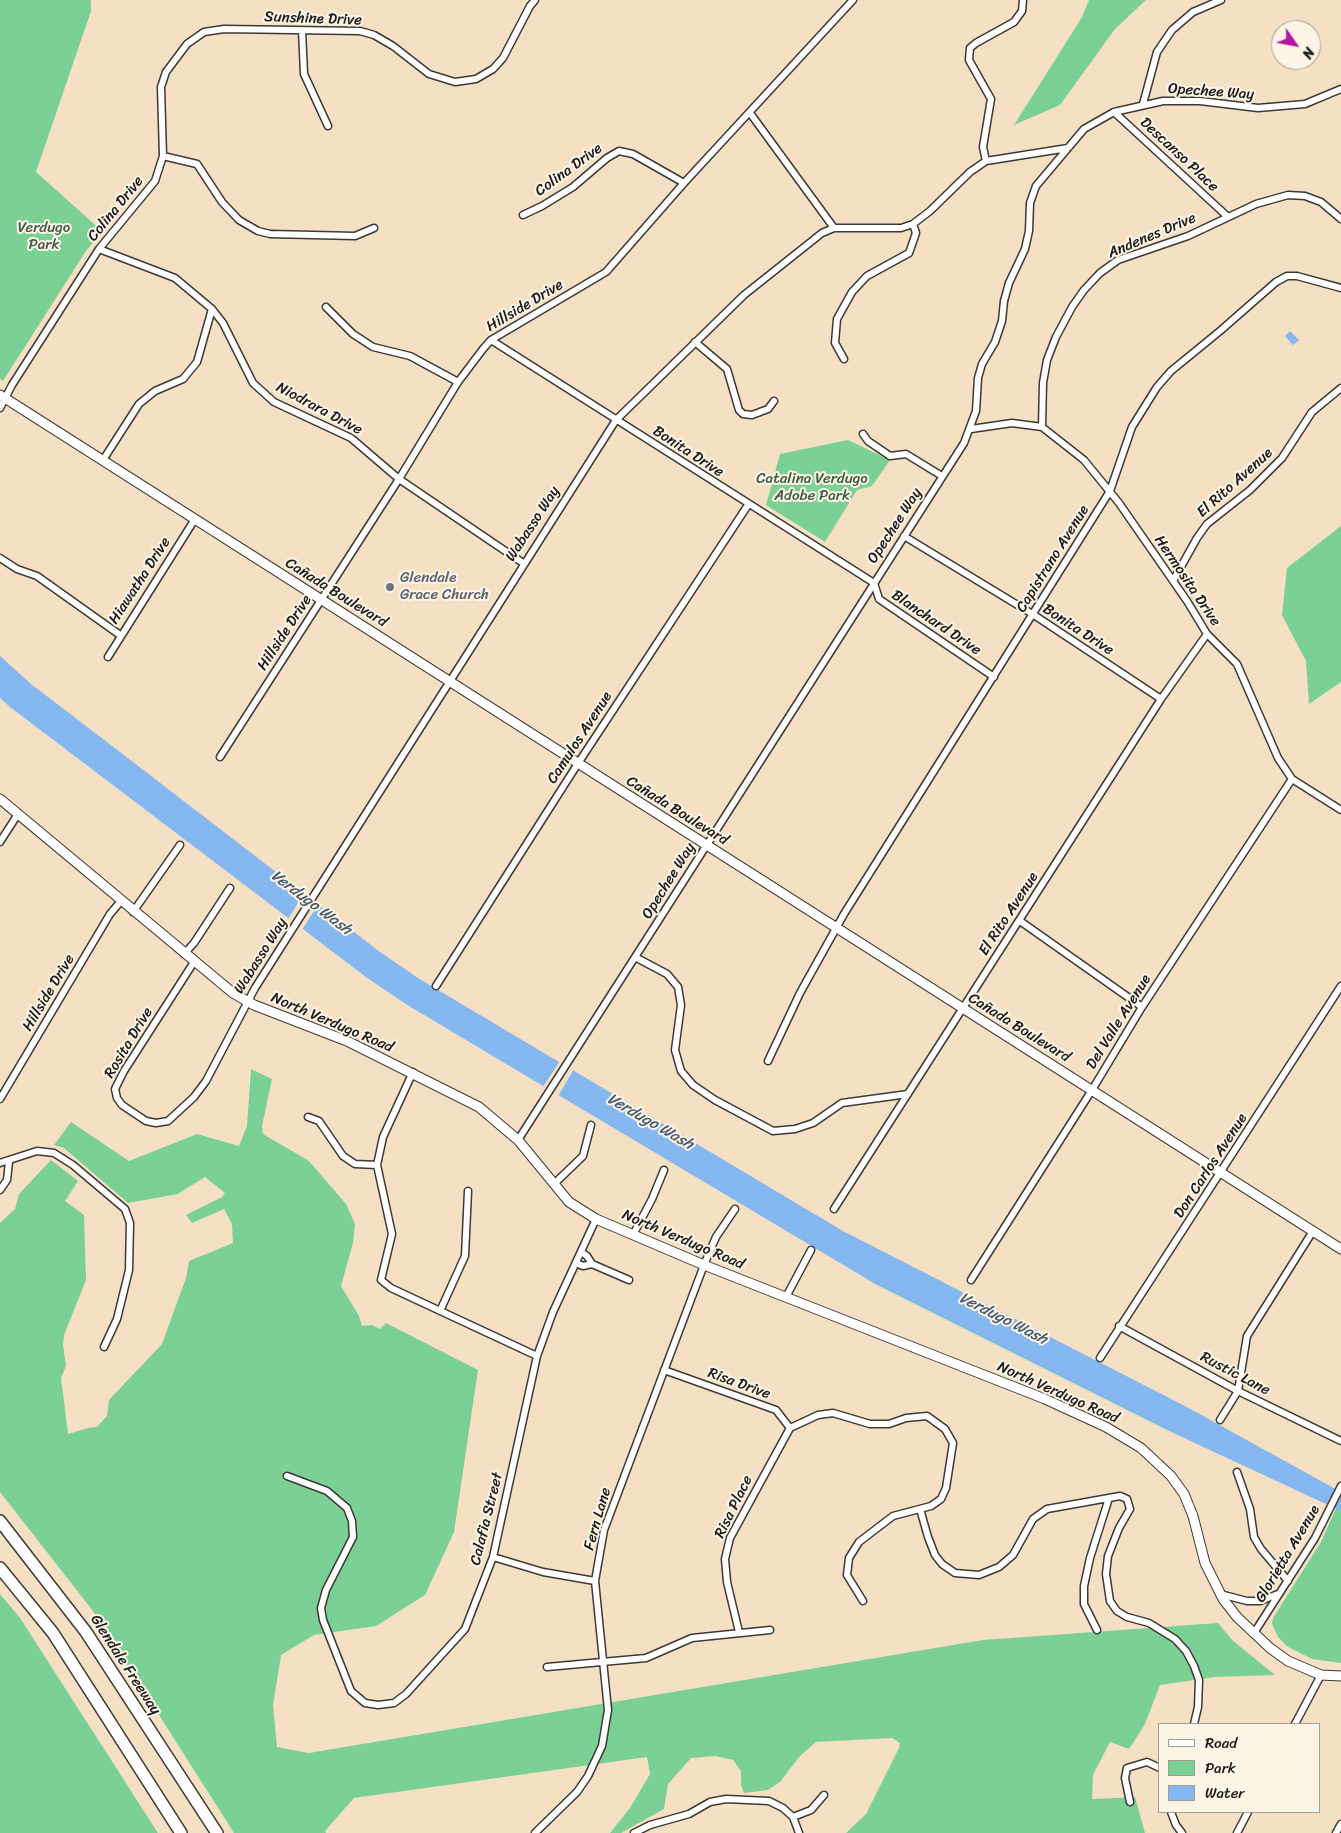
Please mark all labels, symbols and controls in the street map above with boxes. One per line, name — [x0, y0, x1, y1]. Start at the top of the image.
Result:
street label: Sunshine Drive — [264, 8, 362, 30]
north arrow — [1271, 20, 1321, 70]
text: N — [1295, 42, 1321, 64]
street label: Opechee Way — [1167, 80, 1255, 104]
street label: Descanso Place — [1136, 114, 1222, 196]
street label: Colina Drive — [532, 140, 606, 200]
street label: Colina Drive — [84, 173, 148, 245]
street label: Andenes Drive — [1105, 209, 1199, 263]
park label: Verdugo Park — [18, 219, 70, 254]
street label: Hillside Drive — [483, 276, 567, 336]
street label: Niodrara Drive — [273, 379, 365, 439]
street label: Bonita Drive — [649, 422, 727, 482]
street label: El Rito Avenue — [1193, 444, 1277, 522]
park label: Catalina Verdugo Adobe Park — [756, 470, 868, 505]
street label: Wabasso Way — [502, 483, 564, 565]
street label: Opechee Way — [864, 485, 926, 567]
street label: Capistrano Avenue — [1013, 502, 1093, 616]
street label: Hermosita Drive — [1150, 532, 1224, 630]
street label: Hiawatha Drive — [105, 534, 175, 628]
street label: Cañada Boulevard — [282, 554, 390, 632]
place label: Glendale Grace Church — [400, 569, 489, 604]
marker: Glendale Grace Church — [384, 581, 396, 593]
street label: Blanchard Drive — [888, 586, 984, 660]
street label: Hillside Drive — [254, 592, 316, 674]
street label: Bonita Drive — [1039, 600, 1117, 660]
street label: Camulos Avenue — [544, 689, 616, 787]
street label: Cañada Boulevard — [623, 772, 731, 850]
street label: Opechee Way — [638, 840, 700, 922]
water label: Verdugo Wash — [267, 866, 355, 940]
street label: El Rito Avenue — [975, 869, 1043, 959]
street label: Wabasso Way — [231, 915, 291, 997]
street label: Hillside Drive — [19, 951, 79, 1035]
street label: Del Valle Avenue — [1083, 971, 1155, 1073]
street label: North Verdugo Road — [268, 989, 396, 1057]
street label: Cañada Boulevard — [965, 989, 1073, 1067]
street label: Rosita Drive — [101, 1004, 157, 1082]
water label: Verdugo Wash — [604, 1090, 696, 1154]
street label: Don Carlos Avenue — [1170, 1110, 1252, 1222]
street label: North Verdugo Road — [619, 1206, 747, 1274]
water label: Verdugo Wash — [956, 1289, 1050, 1349]
street label: Rustic Lane — [1197, 1348, 1273, 1400]
street label: North Verdugo Road — [994, 1358, 1122, 1428]
street label: Risa Drive — [705, 1364, 773, 1404]
street label: Calafia Street — [467, 1471, 507, 1567]
street label: Risa Place — [711, 1473, 757, 1541]
street label: Fern Lane — [580, 1486, 616, 1552]
street label: Glorietta Avenue — [1252, 1502, 1324, 1606]
street label: Glendale Freeway — [86, 1612, 164, 1718]
legend — [1158, 1723, 1321, 1813]
text: Road — [1205, 1730, 1237, 1756]
text: Park — [1205, 1755, 1236, 1781]
text: Water — [1205, 1780, 1245, 1806]

